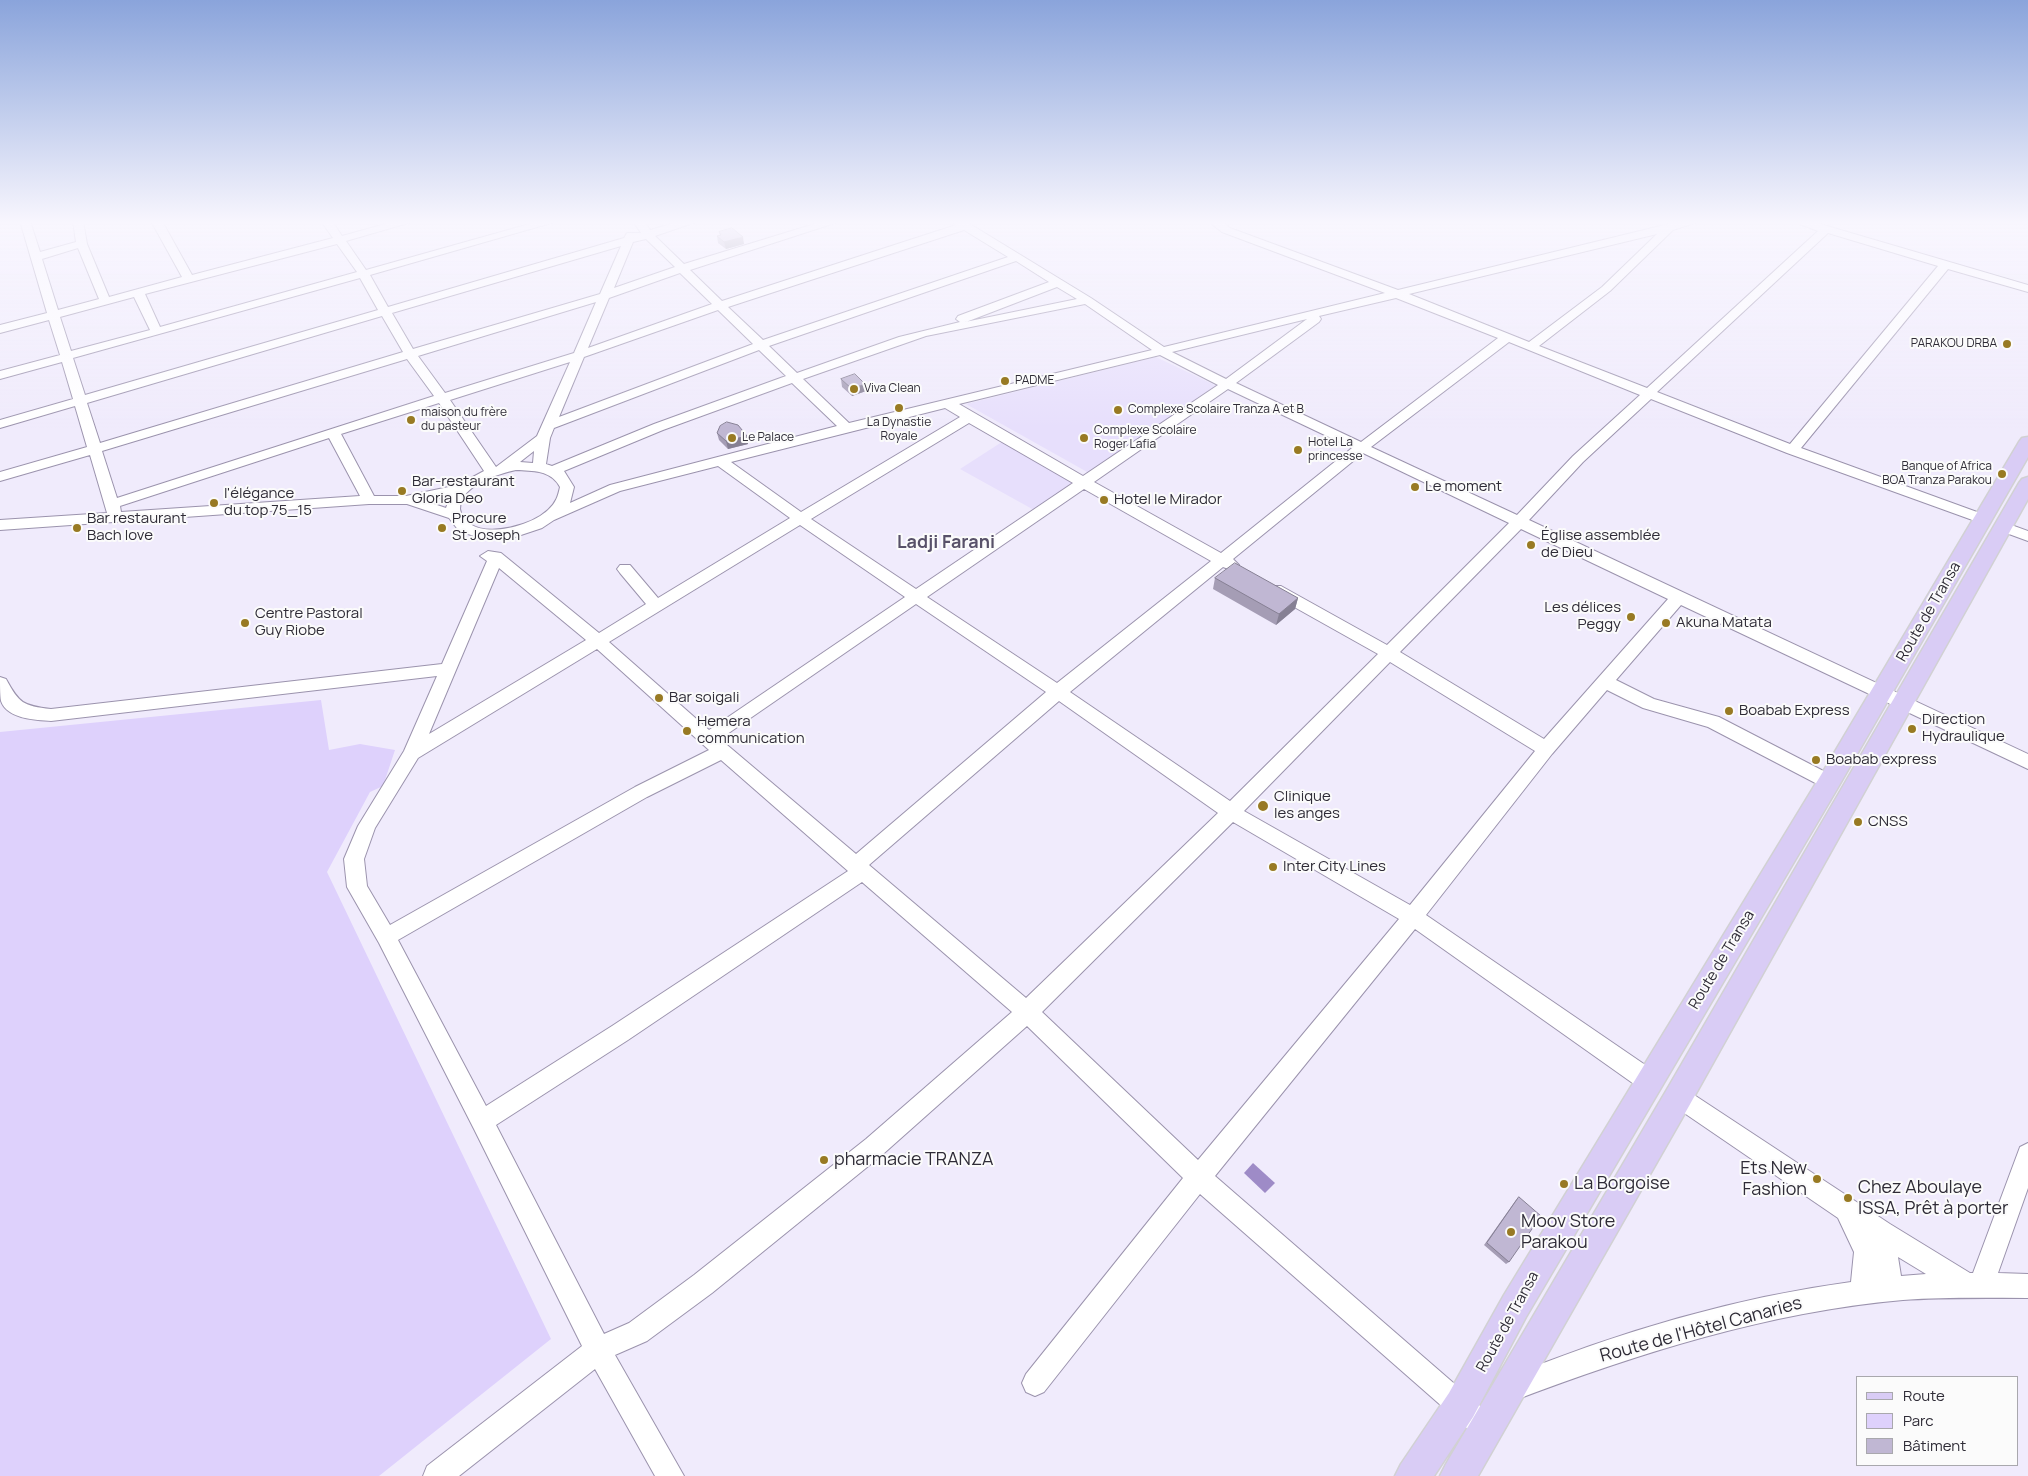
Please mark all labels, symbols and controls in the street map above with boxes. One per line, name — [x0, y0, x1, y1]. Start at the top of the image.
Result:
place label: PARAKOU DRBA — [1911, 337, 1997, 351]
marker: PARAKOU DRBA — [2001, 338, 2013, 350]
place label: PADME — [1015, 374, 1054, 388]
marker: PADME — [999, 375, 1011, 387]
place label: Viva Clean — [864, 382, 921, 396]
marker: Viva Clean — [848, 383, 860, 395]
marker: La Dynastie Royale — [893, 402, 905, 414]
place label: Complexe Scolaire Tranza A et B — [1128, 403, 1304, 417]
marker: Complexe Scolaire Tranza A et B — [1112, 404, 1124, 416]
place label: maison du frère du pasteur — [421, 406, 507, 434]
marker: maison du frère du pasteur — [405, 414, 417, 426]
place label: La Dynastie Royale — [867, 416, 931, 444]
place label: Complexe Scolaire Roger Lafia — [1094, 424, 1196, 452]
place label: Le Palace — [742, 431, 794, 445]
marker: Le Palace — [726, 432, 738, 444]
marker: Complexe Scolaire Roger Lafia — [1078, 432, 1090, 444]
place label: Hotel La princesse — [1308, 436, 1362, 464]
marker: Hotel La princesse — [1292, 444, 1304, 456]
place label: Banque of Africa BOA Tranza Parakou — [1882, 460, 1992, 488]
marker: Banque of Africa BOA Tranza Parakou — [1996, 468, 2008, 480]
place label: Bar-restaurant Gloria Deo — [412, 473, 515, 508]
place label: Le moment — [1425, 478, 1502, 496]
marker: Le moment — [1409, 481, 1421, 493]
place label: l'élégance du top 75_15 — [224, 485, 312, 520]
marker: Bar-restaurant Gloria Deo — [396, 485, 408, 497]
place label: Hotel le Mirador — [1114, 491, 1222, 509]
marker: Hotel le Mirador — [1098, 494, 1110, 506]
marker: l'élégance du top 75_15 — [208, 497, 220, 509]
place label: Bar restaurant Bach love — [87, 510, 186, 545]
place label: Procure St Joseph — [452, 510, 520, 545]
marker: Bar restaurant Bach love — [71, 522, 83, 534]
marker: Procure St Joseph — [436, 522, 448, 534]
place label: Église assemblée de Dieu — [1541, 527, 1660, 562]
district label: Ladji Farani — [897, 532, 995, 554]
marker: Église assemblée de Dieu — [1525, 539, 1537, 551]
street label: Route de Transa — [1893, 559, 1965, 665]
place label: Les délices Peggy — [1544, 599, 1621, 634]
place label: Centre Pastoral Guy Riobe — [255, 605, 363, 640]
marker: Les délices Peggy — [1625, 611, 1637, 623]
place label: Akuna Matata — [1676, 614, 1772, 632]
marker: Centre Pastoral Guy Riobe — [239, 617, 251, 629]
marker: Akuna Matata — [1660, 617, 1672, 629]
place label: Bar soigali — [669, 689, 739, 707]
marker: Bar soigali — [653, 692, 665, 704]
place label: Boabab Express — [1739, 702, 1850, 720]
marker: Boabab Express — [1723, 705, 1735, 717]
place label: Direction Hydraulique — [1922, 711, 2005, 746]
place label: Hemera communication — [697, 713, 805, 748]
marker: Direction Hydraulique — [1906, 723, 1918, 735]
marker: Hemera communication — [681, 725, 693, 737]
place label: Boabab express — [1826, 751, 1937, 769]
marker: Boabab express — [1810, 754, 1822, 766]
place label: Clinique les anges — [1274, 788, 1340, 823]
marker: Clinique les anges — [1256, 799, 1270, 813]
place label: CNSS — [1868, 813, 1908, 831]
marker: CNSS — [1852, 816, 1864, 828]
place label: Inter City Lines — [1283, 858, 1386, 876]
marker: Inter City Lines — [1267, 861, 1279, 873]
street label: Route de Transa — [1685, 907, 1759, 1013]
place label: pharmacie TRANZA — [834, 1149, 993, 1171]
marker: pharmacie TRANZA — [818, 1154, 830, 1166]
place label: Ets New Fashion — [1740, 1158, 1807, 1200]
place label: La Borgoise — [1574, 1173, 1670, 1195]
marker: Ets New Fashion — [1811, 1173, 1823, 1185]
place label: Chez Aboulaye ISSA, Prêt à porter — [1858, 1177, 2008, 1220]
marker: La Borgoise — [1558, 1178, 1570, 1190]
marker: Chez Aboulaye ISSA, Prêt à porter — [1842, 1192, 1854, 1204]
place label: Moov Store Parakou — [1521, 1211, 1615, 1254]
marker: Moov Store Parakou — [1505, 1226, 1517, 1238]
street label: Route de Transa — [1473, 1269, 1543, 1375]
street label: Route de l'Hôtel Canaries — [1598, 1293, 1804, 1367]
legend — [1856, 1376, 2018, 1466]
text: Route — [1903, 1385, 1945, 1406]
text: Parc — [1903, 1410, 1934, 1431]
text: Bâtiment — [1903, 1435, 1966, 1456]

